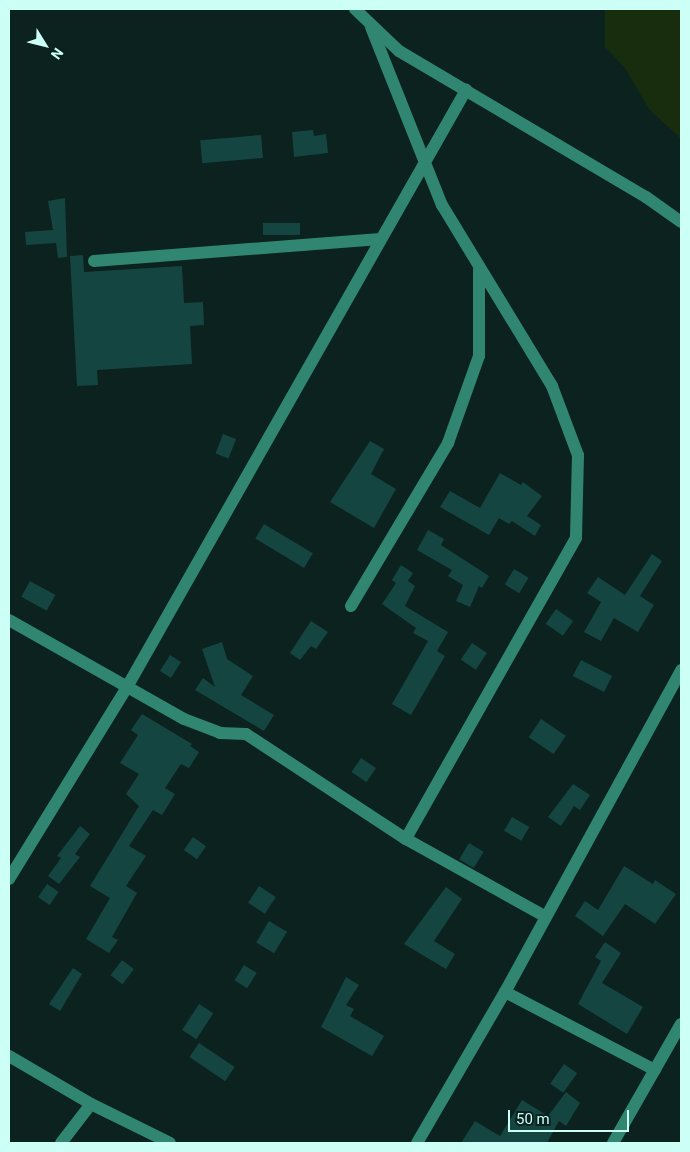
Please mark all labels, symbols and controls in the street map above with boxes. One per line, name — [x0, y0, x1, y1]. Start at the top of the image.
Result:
north arrow — [20, 20, 70, 70]
text: N — [48, 45, 67, 63]
scale bar — [510, 1100, 631, 1132]
text: 50 m — [516, 1110, 550, 1128]

